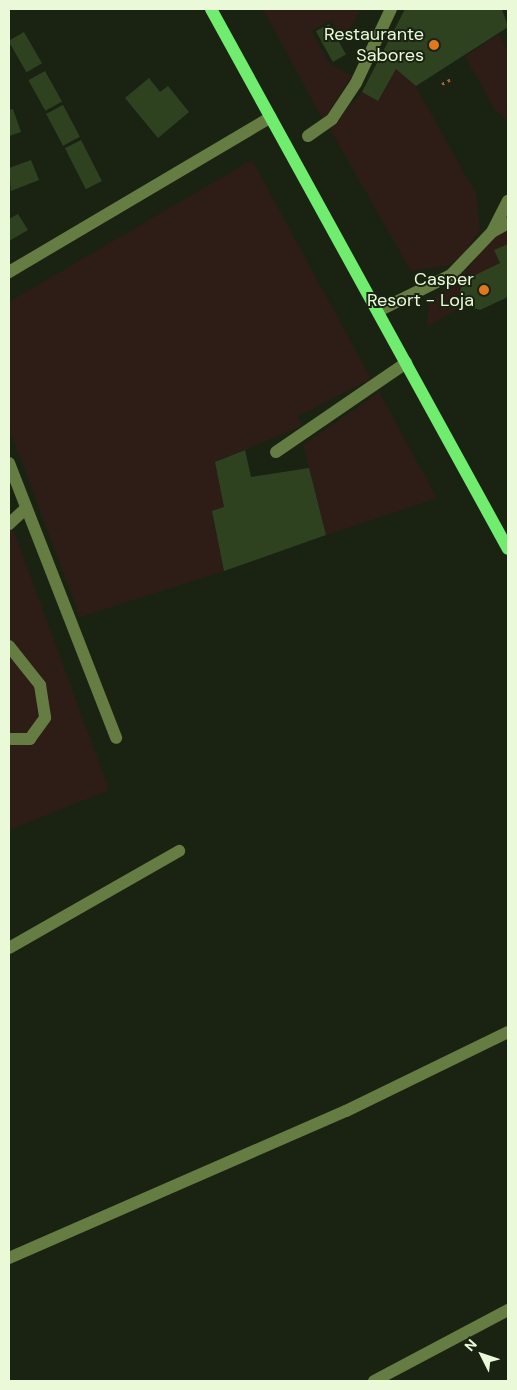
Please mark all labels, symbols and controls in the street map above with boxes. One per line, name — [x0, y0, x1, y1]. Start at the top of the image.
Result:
place label: Restaurante Sabores — [324, 24, 424, 66]
marker: Restaurante Sabores — [428, 39, 440, 51]
place label: Casper Resort - Loja — [367, 269, 474, 312]
marker: Casper Resort - Loja — [478, 284, 490, 296]
north arrow — [457, 1330, 507, 1380]
text: N — [461, 1335, 481, 1355]

